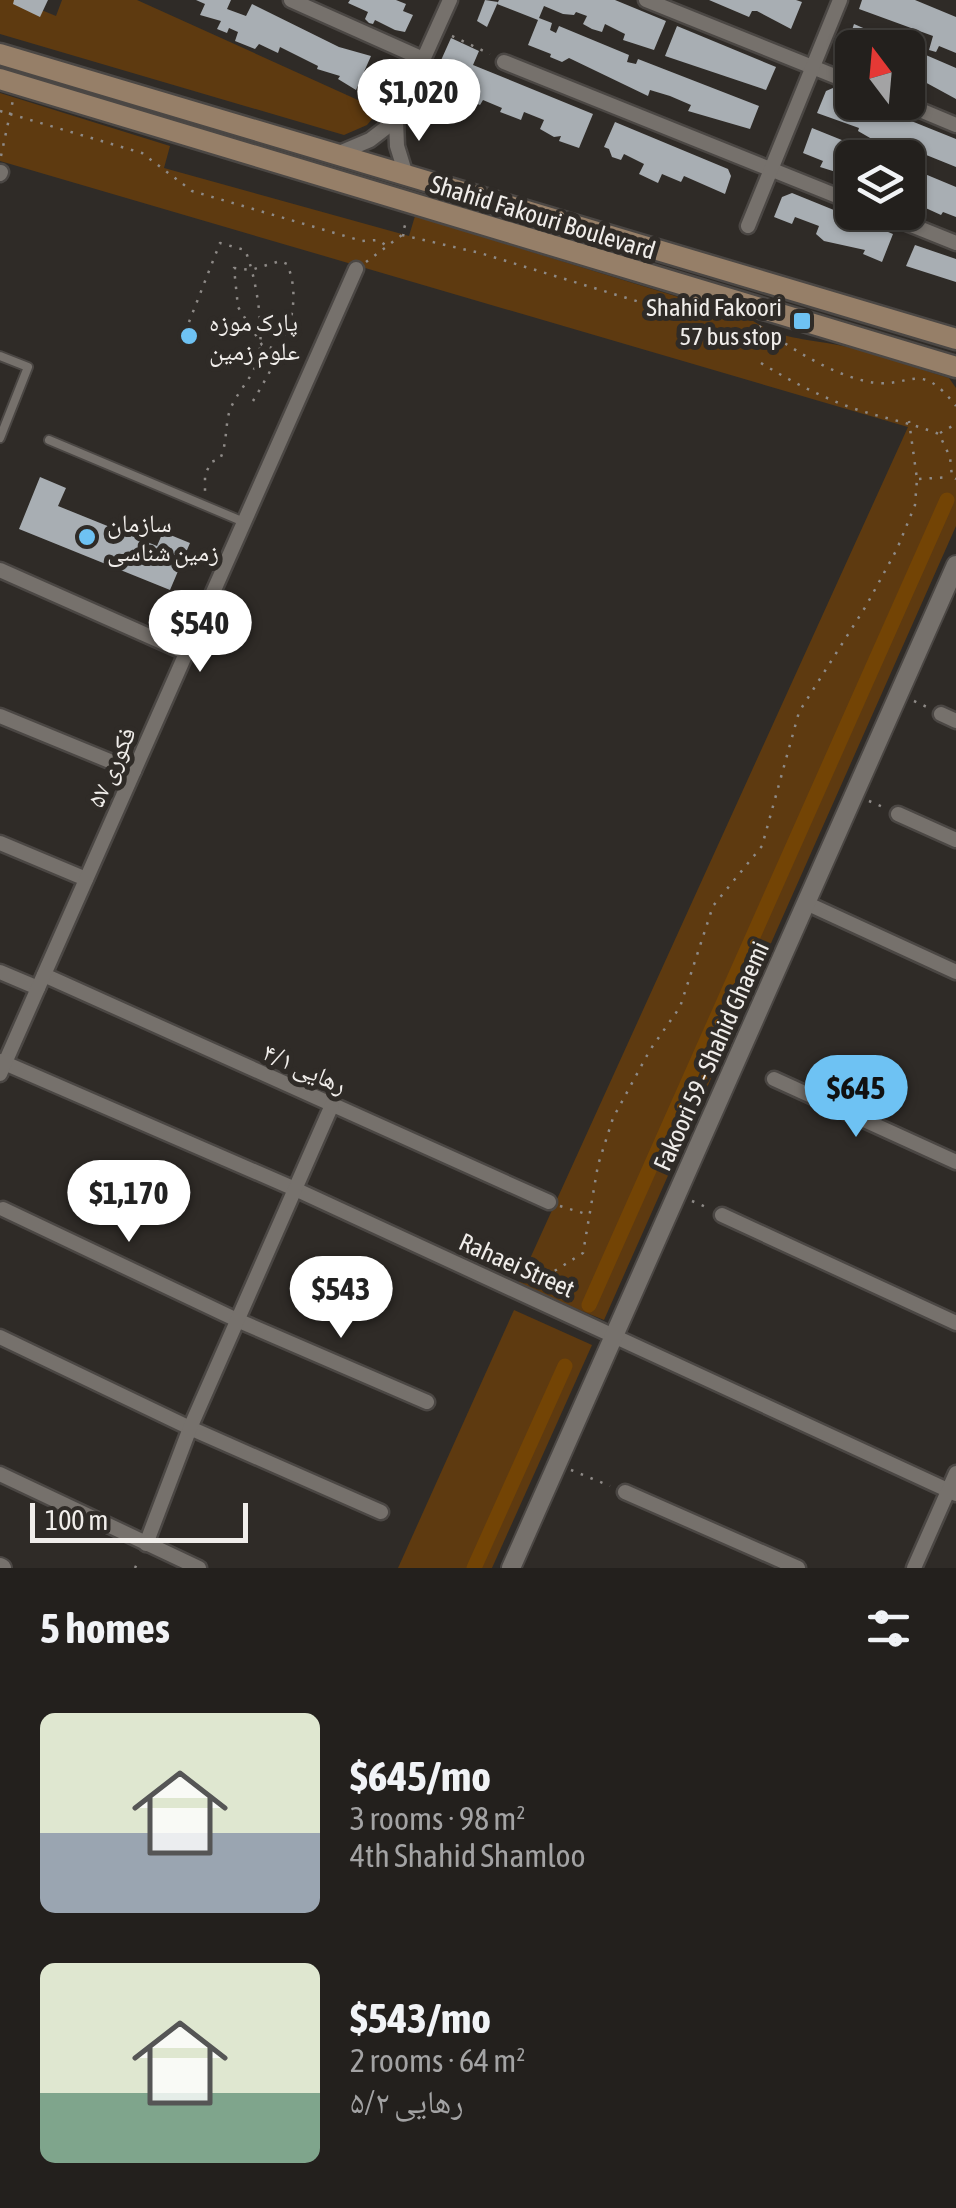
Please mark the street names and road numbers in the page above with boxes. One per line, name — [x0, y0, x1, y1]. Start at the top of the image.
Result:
street label: Shahid Fakouri Boulevard — [427, 169, 659, 265]
street label: فکوری ۵۷ — [81, 723, 143, 812]
street label: Fakoori 59 - Shahid Ghaemi — [648, 937, 774, 1175]
street label: رهایی ۴/۱ — [258, 1037, 351, 1101]
street label: Rahaei Street — [455, 1227, 579, 1303]

